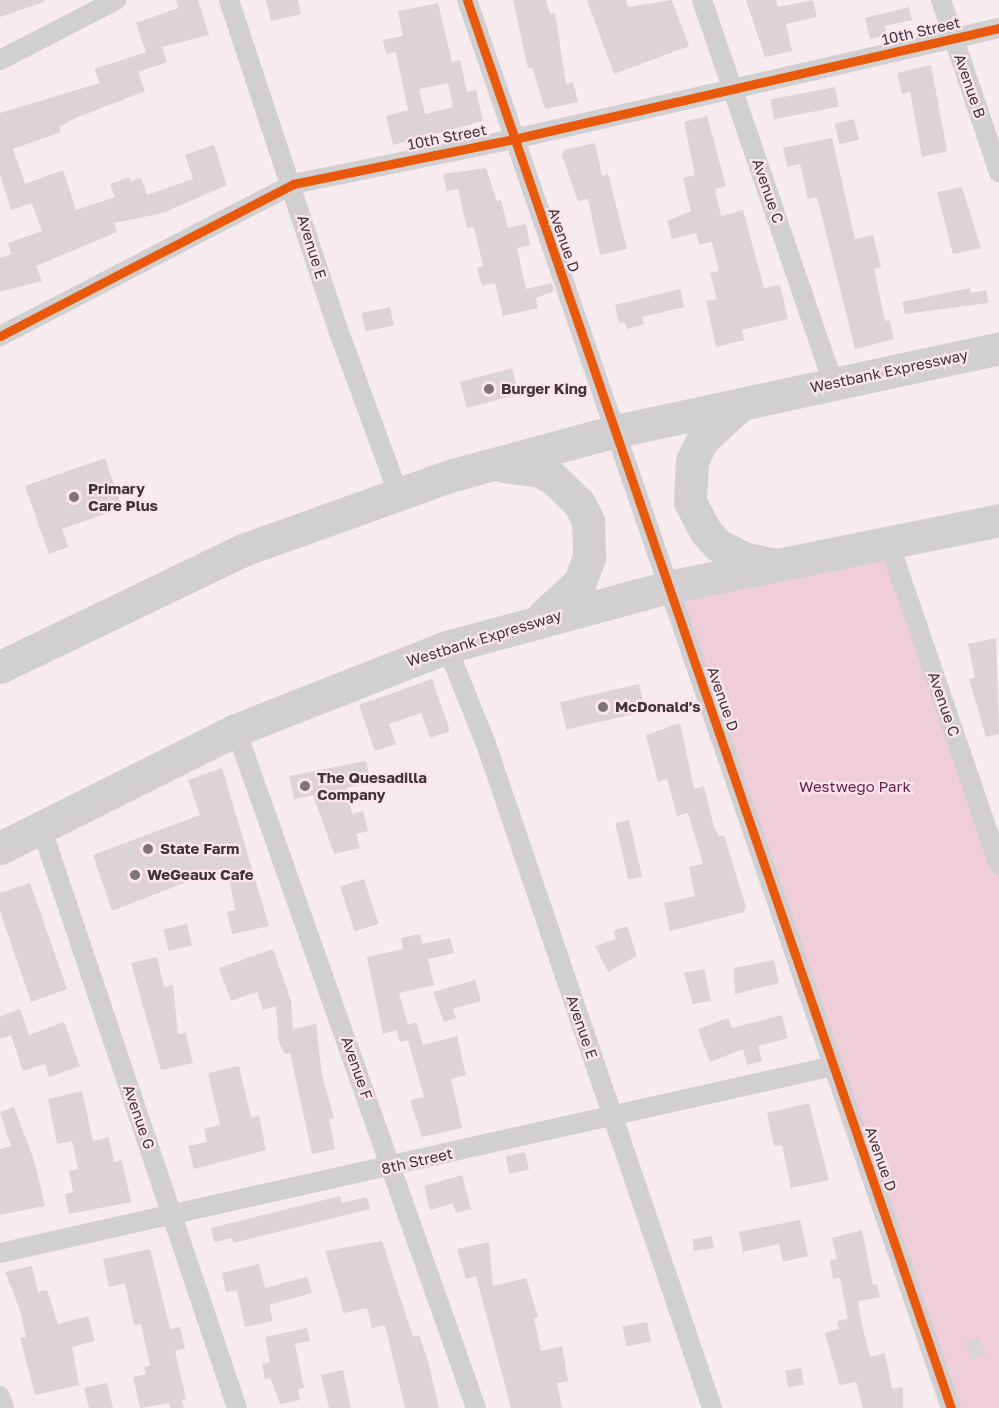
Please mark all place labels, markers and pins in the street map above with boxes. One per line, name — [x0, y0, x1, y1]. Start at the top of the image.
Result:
place label: Burger King — [501, 380, 587, 398]
marker: Burger King — [482, 382, 496, 396]
place label: Primary Care Plus — [88, 479, 158, 514]
marker: Primary Care Plus — [65, 488, 83, 506]
place label: McDonald's — [615, 698, 701, 716]
marker: McDonald's — [596, 700, 610, 714]
place label: The Quesadilla Company — [317, 768, 427, 803]
marker: The Quesadilla Company — [298, 779, 312, 793]
place label: State Farm — [160, 840, 239, 858]
marker: State Farm — [141, 842, 155, 856]
place label: WeGeaux Cafe — [147, 866, 254, 884]
marker: WeGeaux Cafe — [128, 868, 142, 882]

